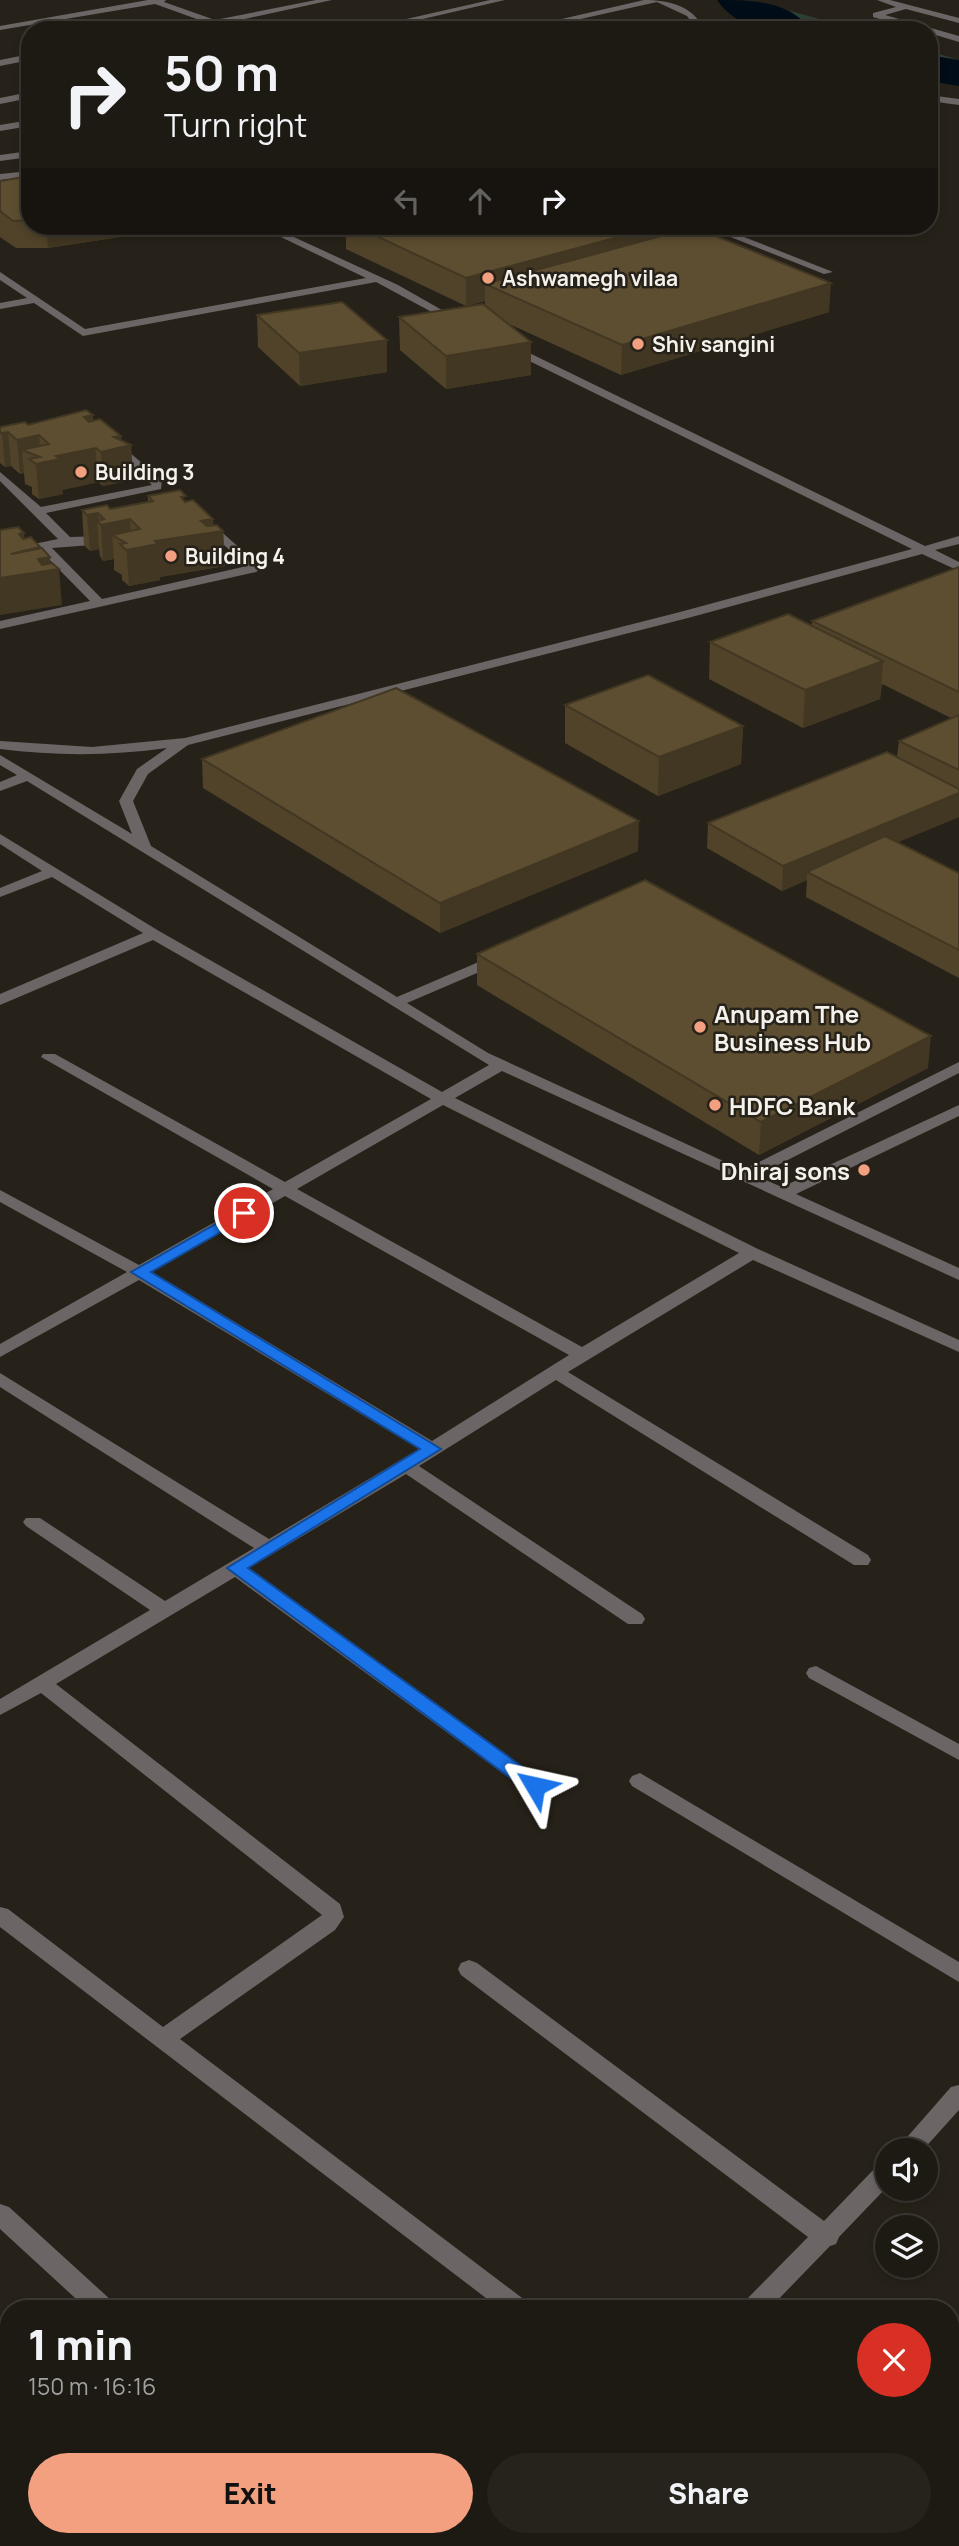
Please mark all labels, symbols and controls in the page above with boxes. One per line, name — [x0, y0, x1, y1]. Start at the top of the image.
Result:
text: 50 m — [164, 39, 279, 106]
icon: right — [49, 49, 140, 140]
text: Turn right — [164, 103, 307, 147]
icon: left — [388, 182, 426, 220]
icon: ahead — [461, 182, 499, 220]
icon: right — [534, 182, 572, 220]
place label: Ashwamegh vilaa — [502, 264, 678, 292]
marker: Ashwamegh vilaa — [480, 270, 496, 286]
place label: Shiv sangini — [652, 330, 775, 358]
marker: Shiv sangini — [630, 336, 646, 352]
place label: Building 3 — [95, 458, 195, 486]
marker: Building 3 — [73, 464, 89, 480]
place label: Building 4 — [185, 542, 285, 570]
marker: Building 4 — [163, 548, 179, 564]
place label: Anupam The Business Hub — [714, 997, 871, 1058]
marker: Anupam The Business Hub — [692, 1019, 708, 1035]
place label: HDFC Bank — [729, 1089, 856, 1122]
marker: HDFC Bank — [707, 1097, 723, 1113]
place label: Dhiraj sons — [721, 1154, 850, 1187]
marker: Dhiraj sons — [856, 1162, 872, 1178]
pin — [214, 1183, 274, 1243]
icon: arrive — [225, 1194, 263, 1232]
position arrow — [498, 1749, 572, 1823]
map controls — [875, 2138, 938, 2278]
button: sound — [875, 2138, 938, 2201]
button: layers — [875, 2215, 938, 2278]
text: 1 min — [28, 2315, 133, 2373]
button: close — [857, 2323, 931, 2397]
text: 150 m · 16:16 — [28, 2370, 156, 2402]
button: Exit — [28, 2453, 473, 2533]
button: Share — [487, 2453, 931, 2533]

